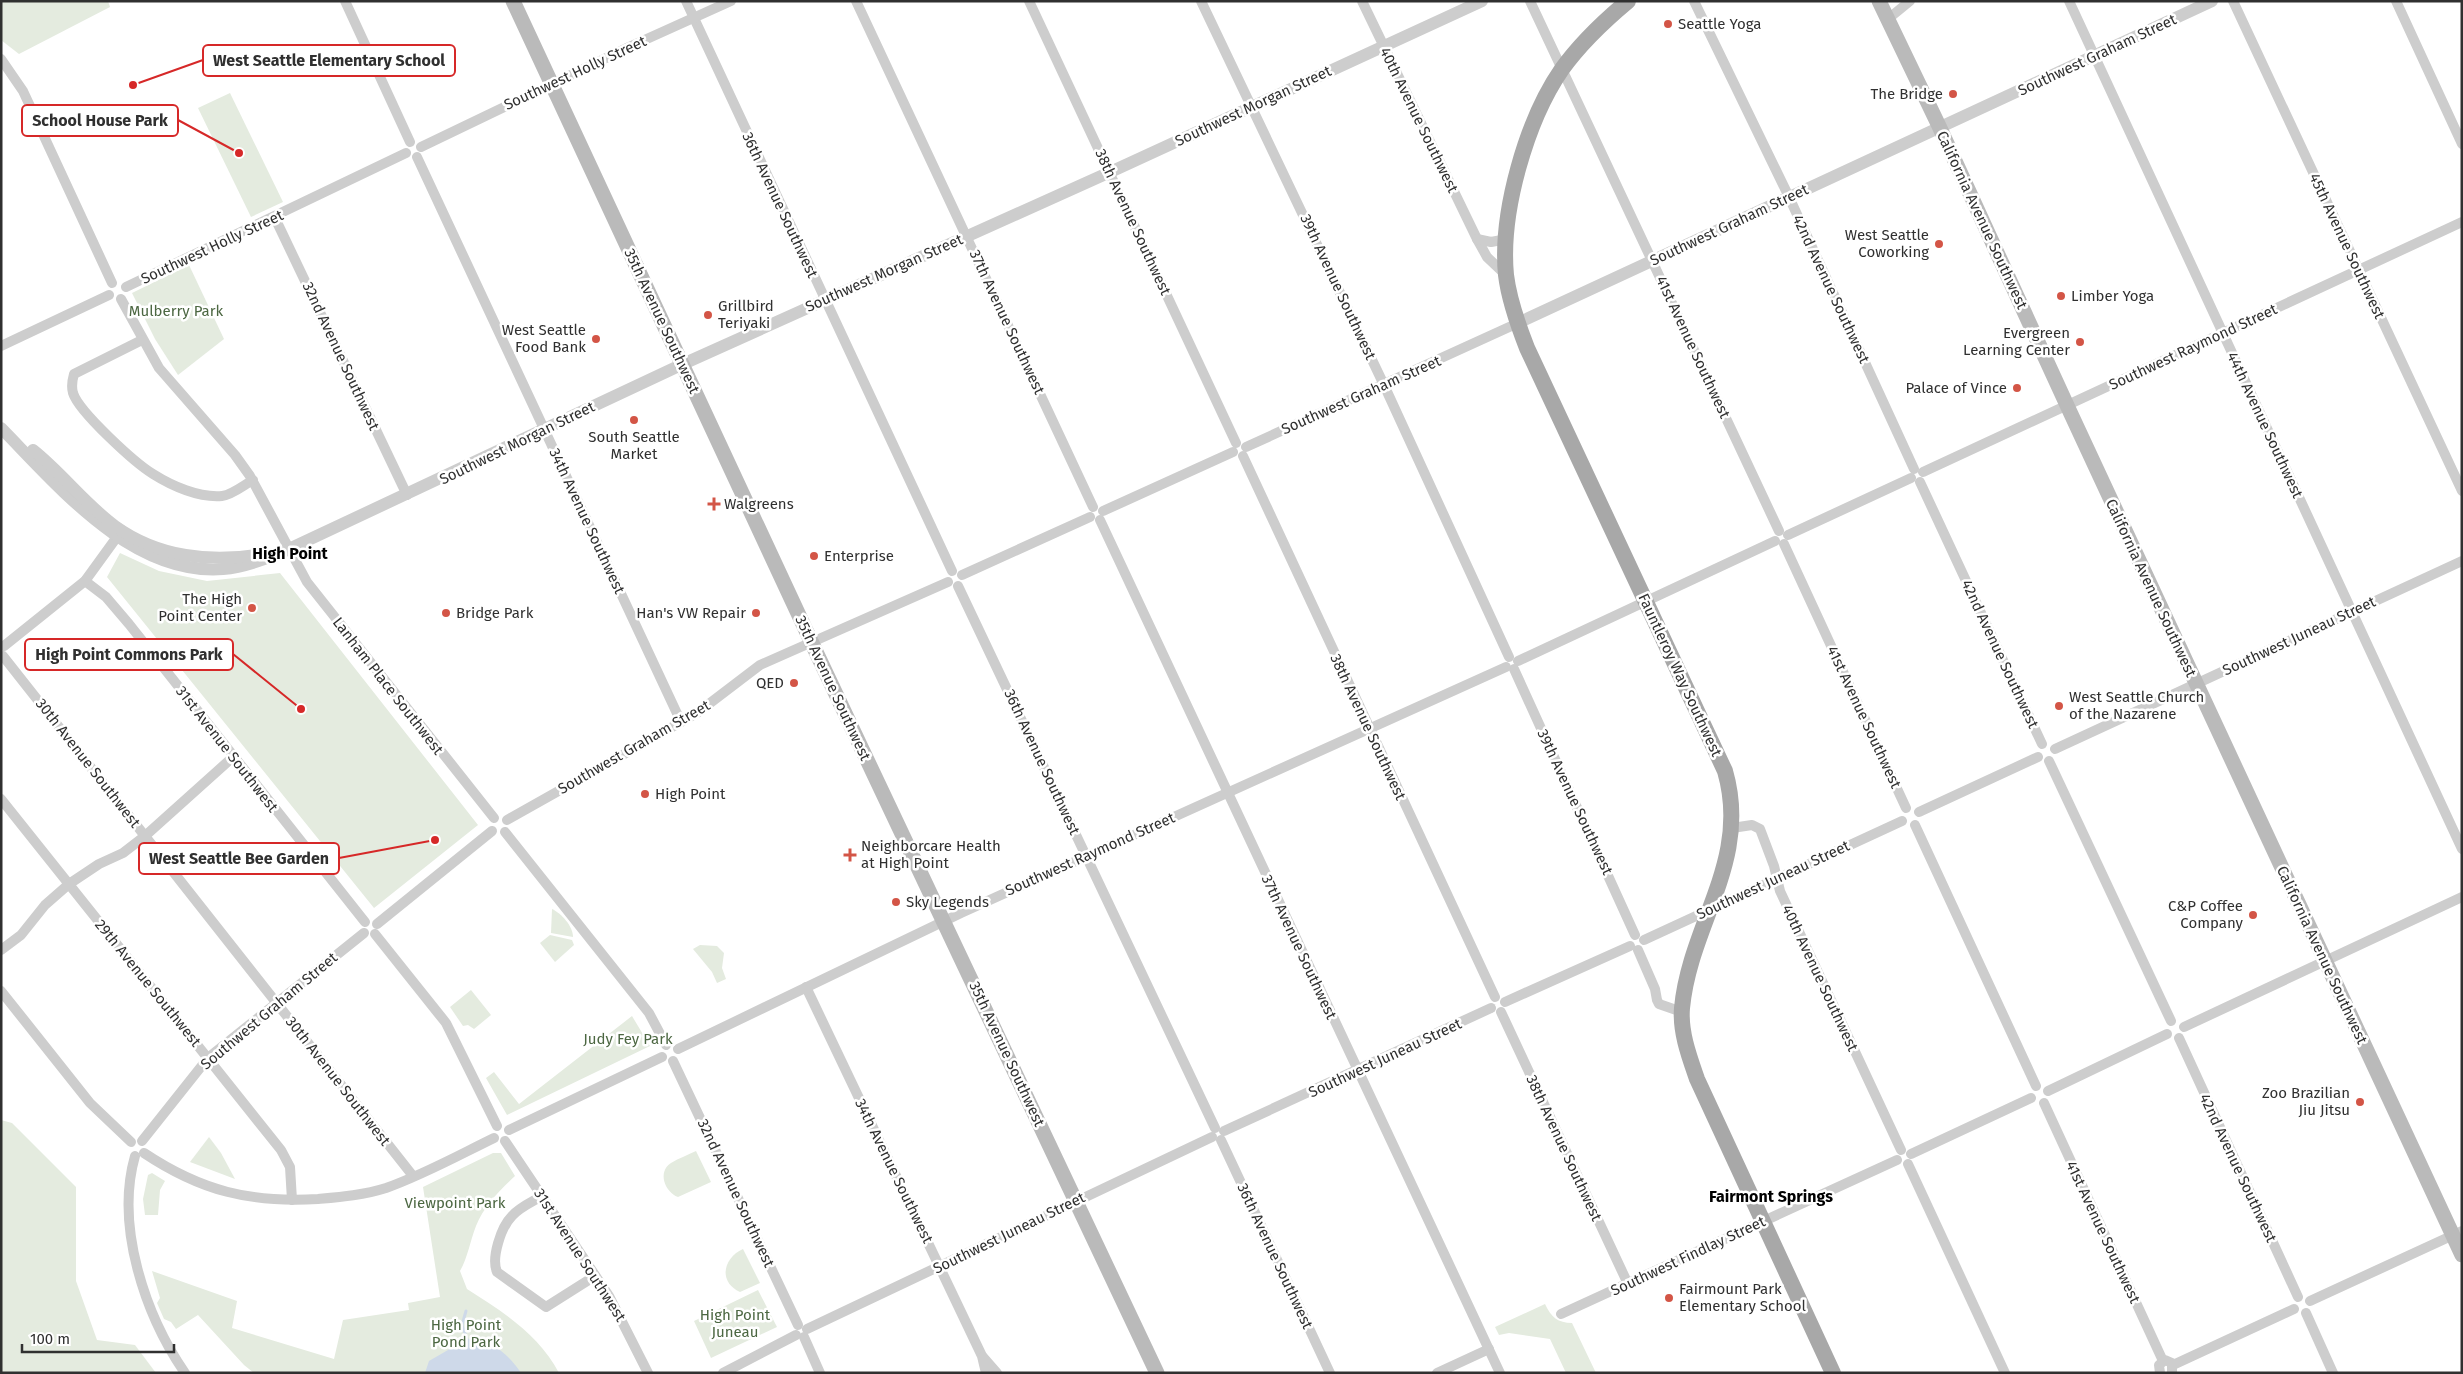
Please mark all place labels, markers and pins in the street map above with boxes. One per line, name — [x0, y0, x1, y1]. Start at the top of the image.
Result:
place label: Seattle Yoga — [1678, 15, 1761, 33]
marker: Seattle Yoga — [1662, 18, 1674, 30]
callout: West Seattle Elementary School — [203, 45, 455, 76]
place label: The Bridge — [1870, 85, 1943, 103]
marker: The Bridge — [1947, 88, 1959, 100]
callout: School House Park — [22, 105, 178, 136]
place label: West Seattle Coworking — [1845, 226, 1929, 261]
marker: West Seattle Coworking — [1933, 238, 1945, 250]
place label: Limber Yoga — [2071, 287, 2154, 305]
marker: Limber Yoga — [2055, 290, 2067, 302]
place label: Grillbird Teriyaki — [718, 297, 774, 332]
marker: Grillbird Teriyaki — [702, 309, 714, 321]
place label: West Seattle Food Bank — [502, 321, 586, 356]
place label: Evergreen Learning Center — [1963, 324, 2070, 359]
marker: West Seattle Food Bank — [590, 333, 602, 345]
marker: Evergreen Learning Center — [2074, 336, 2086, 348]
place label: Palace of Vince — [1905, 379, 2007, 397]
marker: Palace of Vince — [2011, 382, 2023, 394]
marker: South Seattle Market — [628, 414, 640, 426]
place label: South Seattle Market — [588, 428, 680, 463]
place label: Walgreens — [724, 495, 794, 513]
marker: Walgreens — [708, 498, 720, 510]
place label: Enterprise — [824, 547, 894, 565]
marker: Enterprise — [808, 550, 820, 562]
place label: The High Point Center — [158, 590, 242, 625]
marker: The High Point Center — [246, 602, 258, 614]
place label: Bridge Park — [456, 604, 534, 622]
place label: Han's VW Repair — [636, 604, 746, 622]
marker: Bridge Park — [440, 607, 452, 619]
marker: Han's VW Repair — [750, 607, 762, 619]
callout: High Point Commons Park — [25, 639, 233, 670]
place label: QED — [756, 674, 784, 692]
marker: QED — [788, 677, 800, 689]
place label: West Seattle Church of the Nazarene — [2069, 688, 2204, 723]
marker: West Seattle Church of the Nazarene — [2053, 700, 2065, 712]
place label: High Point — [655, 785, 726, 803]
marker: High Point — [639, 788, 651, 800]
place label: Neighborcare Health at High Point — [861, 837, 1001, 872]
callout: West Seattle Bee Garden — [139, 843, 339, 874]
marker: Neighborcare Health at High Point — [843, 848, 857, 862]
place label: Sky Legends — [906, 893, 989, 911]
marker: Sky Legends — [890, 896, 902, 908]
place label: C&P Coffee Company — [2168, 897, 2244, 932]
marker: C&P Coffee Company — [2247, 909, 2259, 921]
place label: Zoo Brazilian Jiu Jitsu — [2262, 1084, 2350, 1119]
marker: Zoo Brazilian Jiu Jitsu — [2354, 1096, 2366, 1108]
place label: Fairmount Park Elementary School — [1679, 1280, 1807, 1315]
marker: Fairmount Park Elementary School — [1663, 1292, 1675, 1304]

